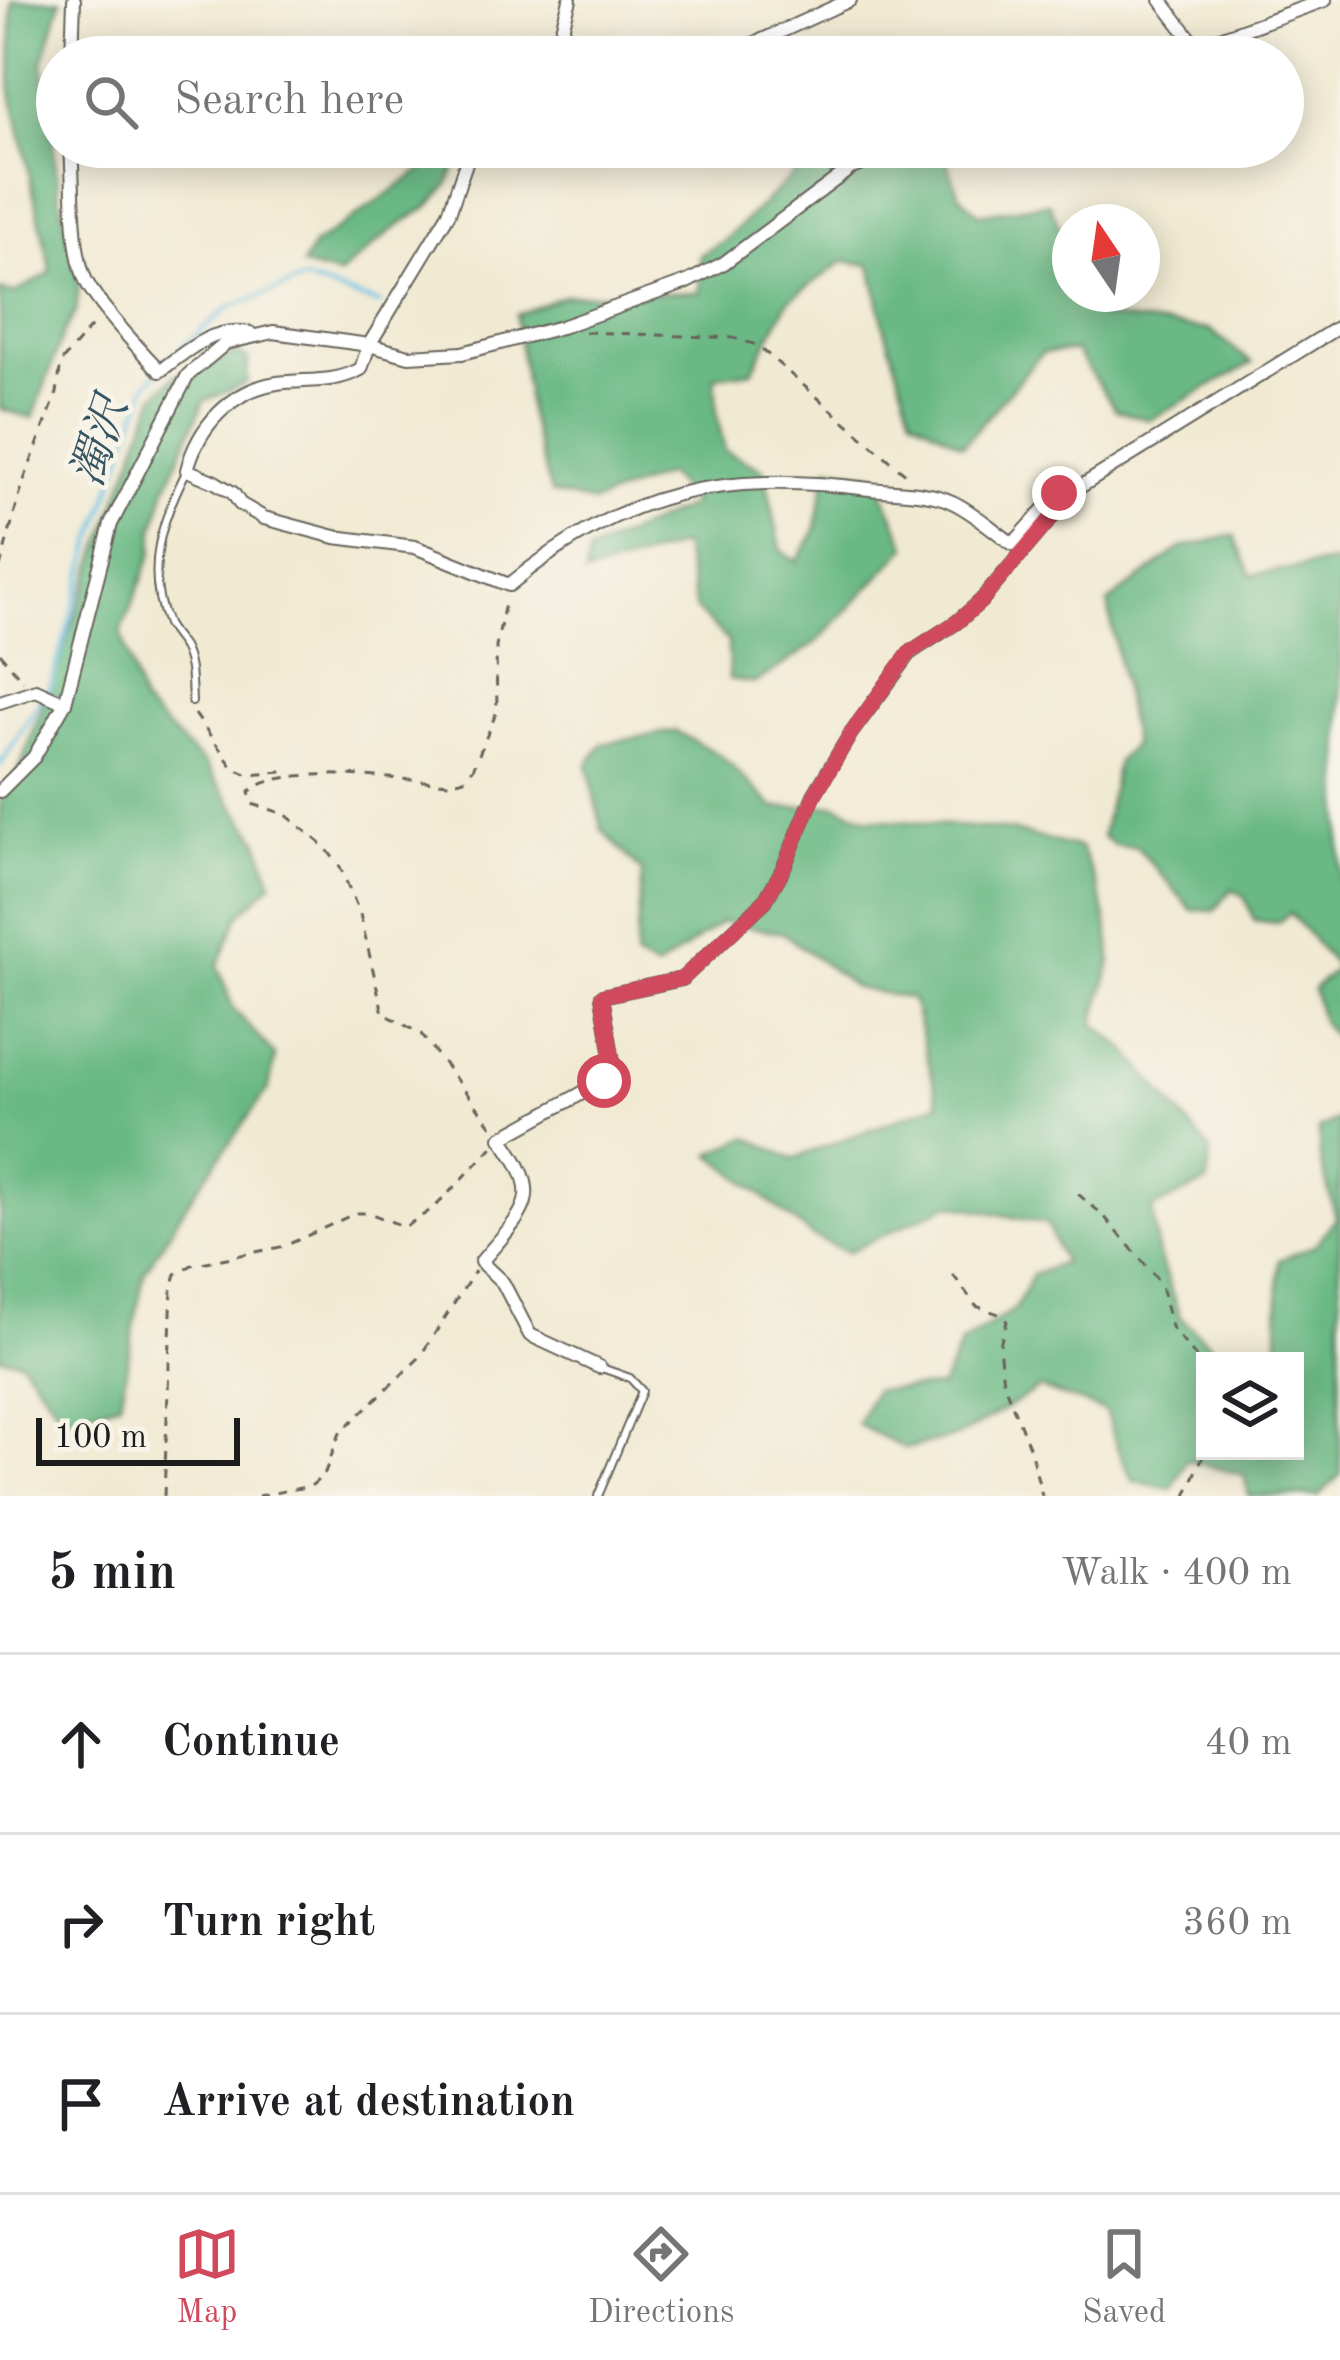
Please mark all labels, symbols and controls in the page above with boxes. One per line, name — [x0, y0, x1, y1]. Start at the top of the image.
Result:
search box — [36, 36, 1304, 168]
icon: search — [78, 69, 144, 135]
text: Search here — [174, 79, 404, 124]
north arrow — [1052, 204, 1160, 312]
water label: 濁沢 — [63, 387, 139, 492]
route end — [1032, 466, 1086, 520]
route start — [577, 1054, 631, 1108]
map controls — [1196, 1352, 1304, 1460]
button: layers — [1196, 1352, 1304, 1460]
scale bar — [36, 1412, 240, 1465]
text: 100 m — [54, 1422, 147, 1455]
text: 5 min — [48, 1549, 176, 1600]
text: Walk · 400 m — [1061, 1554, 1292, 1593]
icon: ahead — [48, 1711, 114, 1777]
text: Continue — [162, 1721, 340, 1766]
text: 40 m — [1205, 1724, 1292, 1763]
icon: right — [48, 1891, 114, 1957]
text: Turn right — [162, 1901, 375, 1946]
text: 360 m — [1182, 1904, 1292, 1943]
icon: arrive — [48, 2071, 114, 2137]
text: Arrive at destination — [162, 2081, 575, 2126]
tab: Map — [174, 2221, 240, 2334]
tab: Directions — [588, 2221, 734, 2334]
tab: Saved — [1082, 2221, 1166, 2334]

